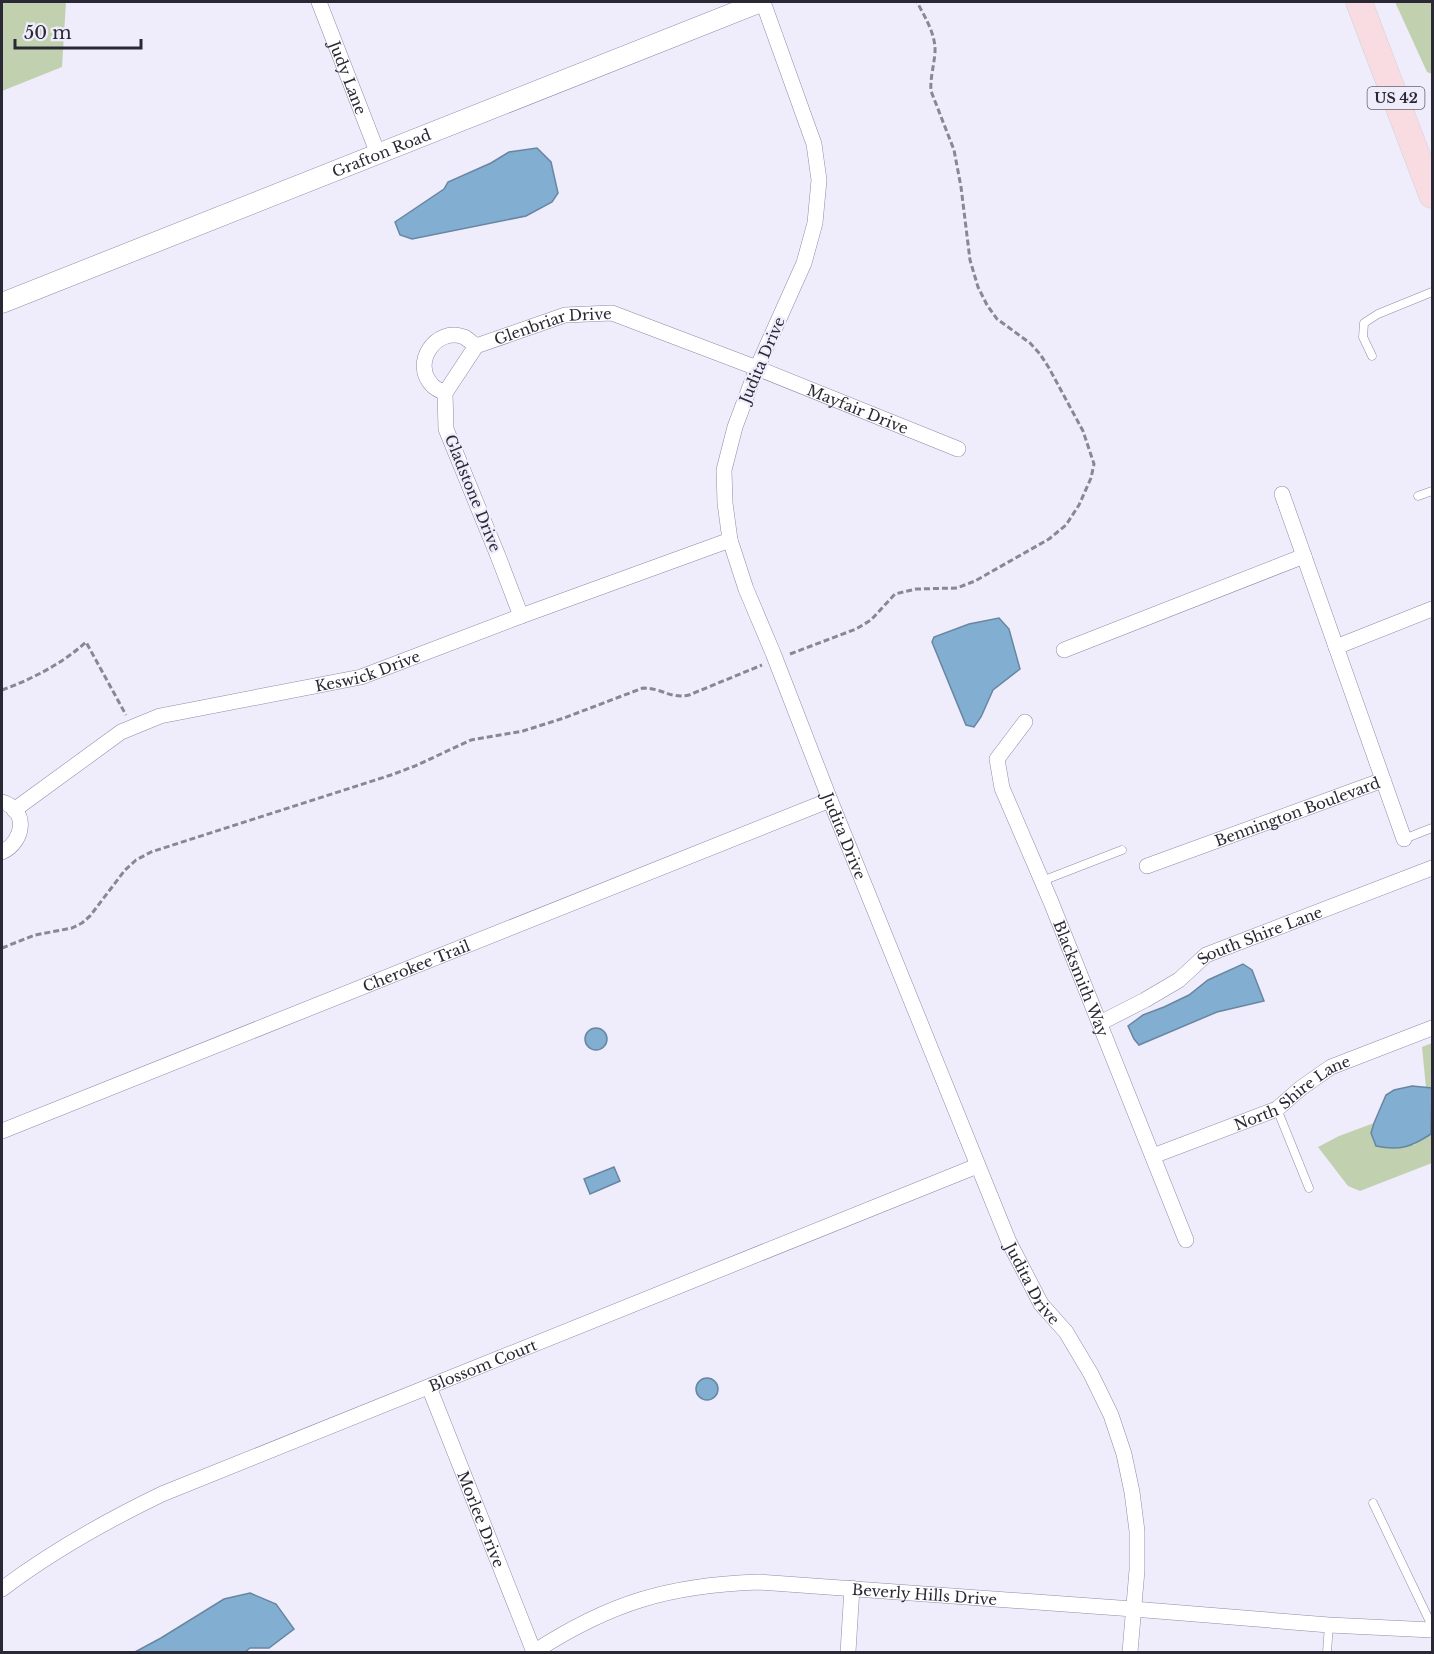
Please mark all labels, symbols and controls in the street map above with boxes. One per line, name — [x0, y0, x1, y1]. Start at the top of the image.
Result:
scale bar — [15, 12, 141, 50]
text: 50 m — [24, 22, 72, 44]
street label: Judy Lane — [325, 36, 371, 117]
road number: US 42 — [1368, 87, 1424, 109]
street label: Grafton Road — [329, 124, 433, 181]
street label: Glenbriar Drive — [491, 304, 612, 349]
street label: Judita Drive — [735, 314, 789, 408]
street label: Mayfair Drive — [805, 380, 911, 438]
street label: Gladstone Drive — [441, 432, 505, 554]
street label: Keswick Drive — [313, 646, 422, 695]
street label: Bennington Boulevard — [1212, 772, 1383, 850]
street label: Judita Drive — [818, 788, 871, 882]
street label: South Shire Lane — [1193, 902, 1325, 968]
street label: Blacksmith Way — [1050, 917, 1113, 1040]
street label: Cherokee Trail — [360, 935, 473, 995]
street label: North Shire Lane — [1231, 1051, 1353, 1134]
street label: Judita Drive — [1000, 1237, 1064, 1328]
street label: Blossom Court — [426, 1335, 540, 1395]
street label: Morlee Drive — [454, 1468, 509, 1570]
street label: Beverly Hills Drive — [851, 1579, 998, 1609]

